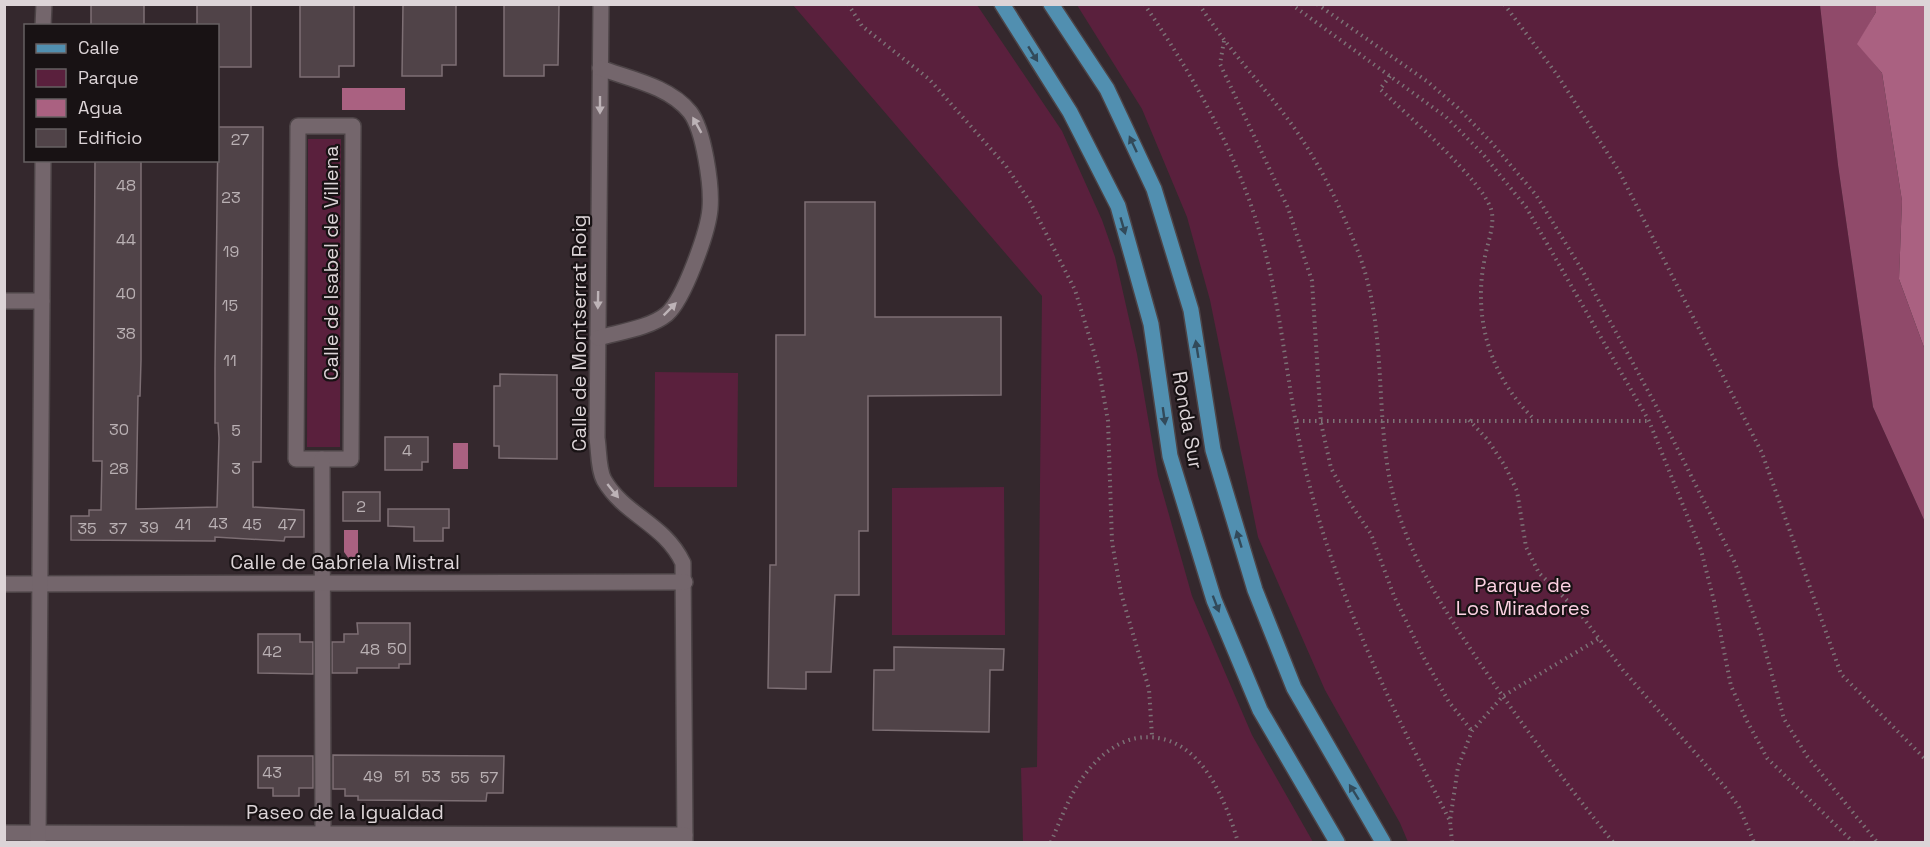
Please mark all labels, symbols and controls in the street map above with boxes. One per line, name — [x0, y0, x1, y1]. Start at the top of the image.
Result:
legend — [24, 24, 219, 162]
text: Calle — [78, 36, 119, 59]
one-way arrow — [1028, 46, 1039, 62]
text: Parque — [78, 66, 139, 89]
one-way arrow — [595, 95, 605, 114]
text: Agua — [78, 96, 122, 119]
one-way arrow — [692, 117, 703, 133]
text: Edificio — [78, 126, 142, 149]
house number: 27 — [231, 129, 249, 150]
one-way arrow — [1128, 135, 1137, 152]
street label: Calle de Isabel de Villena — [318, 146, 344, 380]
house number: 48 — [116, 175, 136, 196]
house number: 23 — [221, 187, 241, 208]
street label: Calle de Montserrat Roig — [566, 215, 592, 451]
one-way arrow — [1119, 217, 1128, 235]
house number: 44 — [116, 229, 136, 250]
house number: 19 — [223, 241, 239, 262]
house number: 40 — [116, 283, 136, 304]
one-way arrow — [593, 290, 603, 309]
house number: 15 — [222, 295, 238, 316]
one-way arrow — [663, 302, 677, 316]
house number: 38 — [116, 323, 136, 344]
one-way arrow — [1193, 339, 1202, 358]
house number: 11 — [223, 350, 237, 371]
street label: Ronda Sur — [1167, 369, 1209, 471]
one-way arrow — [1160, 407, 1169, 426]
house number: 30 — [109, 419, 129, 440]
house number: 5 — [231, 420, 241, 441]
house number: 4 — [402, 440, 412, 461]
house number: 28 — [109, 458, 129, 479]
house number: 3 — [231, 458, 241, 479]
one-way arrow — [607, 483, 620, 499]
house number: 2 — [356, 496, 366, 517]
house number: 43 — [208, 513, 228, 534]
house number: 41 — [175, 514, 191, 535]
house number: 45 — [242, 514, 262, 535]
house number: 47 — [278, 514, 296, 535]
house number: 39 — [139, 517, 159, 538]
house number: 35 — [77, 518, 97, 539]
house number: 37 — [109, 518, 127, 539]
one-way arrow — [1234, 530, 1243, 548]
street label: Calle de Gabriela Mistral — [230, 549, 460, 575]
park label: Parque de Los Miradores — [1456, 572, 1590, 621]
one-way arrow — [1212, 595, 1221, 613]
house number: 50 — [387, 638, 407, 659]
house number: 48 — [360, 639, 380, 660]
house number: 42 — [262, 641, 282, 662]
house number: 43 — [262, 762, 282, 783]
house number: 49 — [363, 766, 383, 787]
house number: 51 — [394, 766, 410, 787]
house number: 53 — [421, 766, 441, 787]
house number: 55 — [450, 767, 470, 788]
house number: 57 — [480, 767, 498, 788]
one-way arrow — [1349, 784, 1360, 800]
street label: Paseo de la Igualdad — [246, 799, 444, 825]

